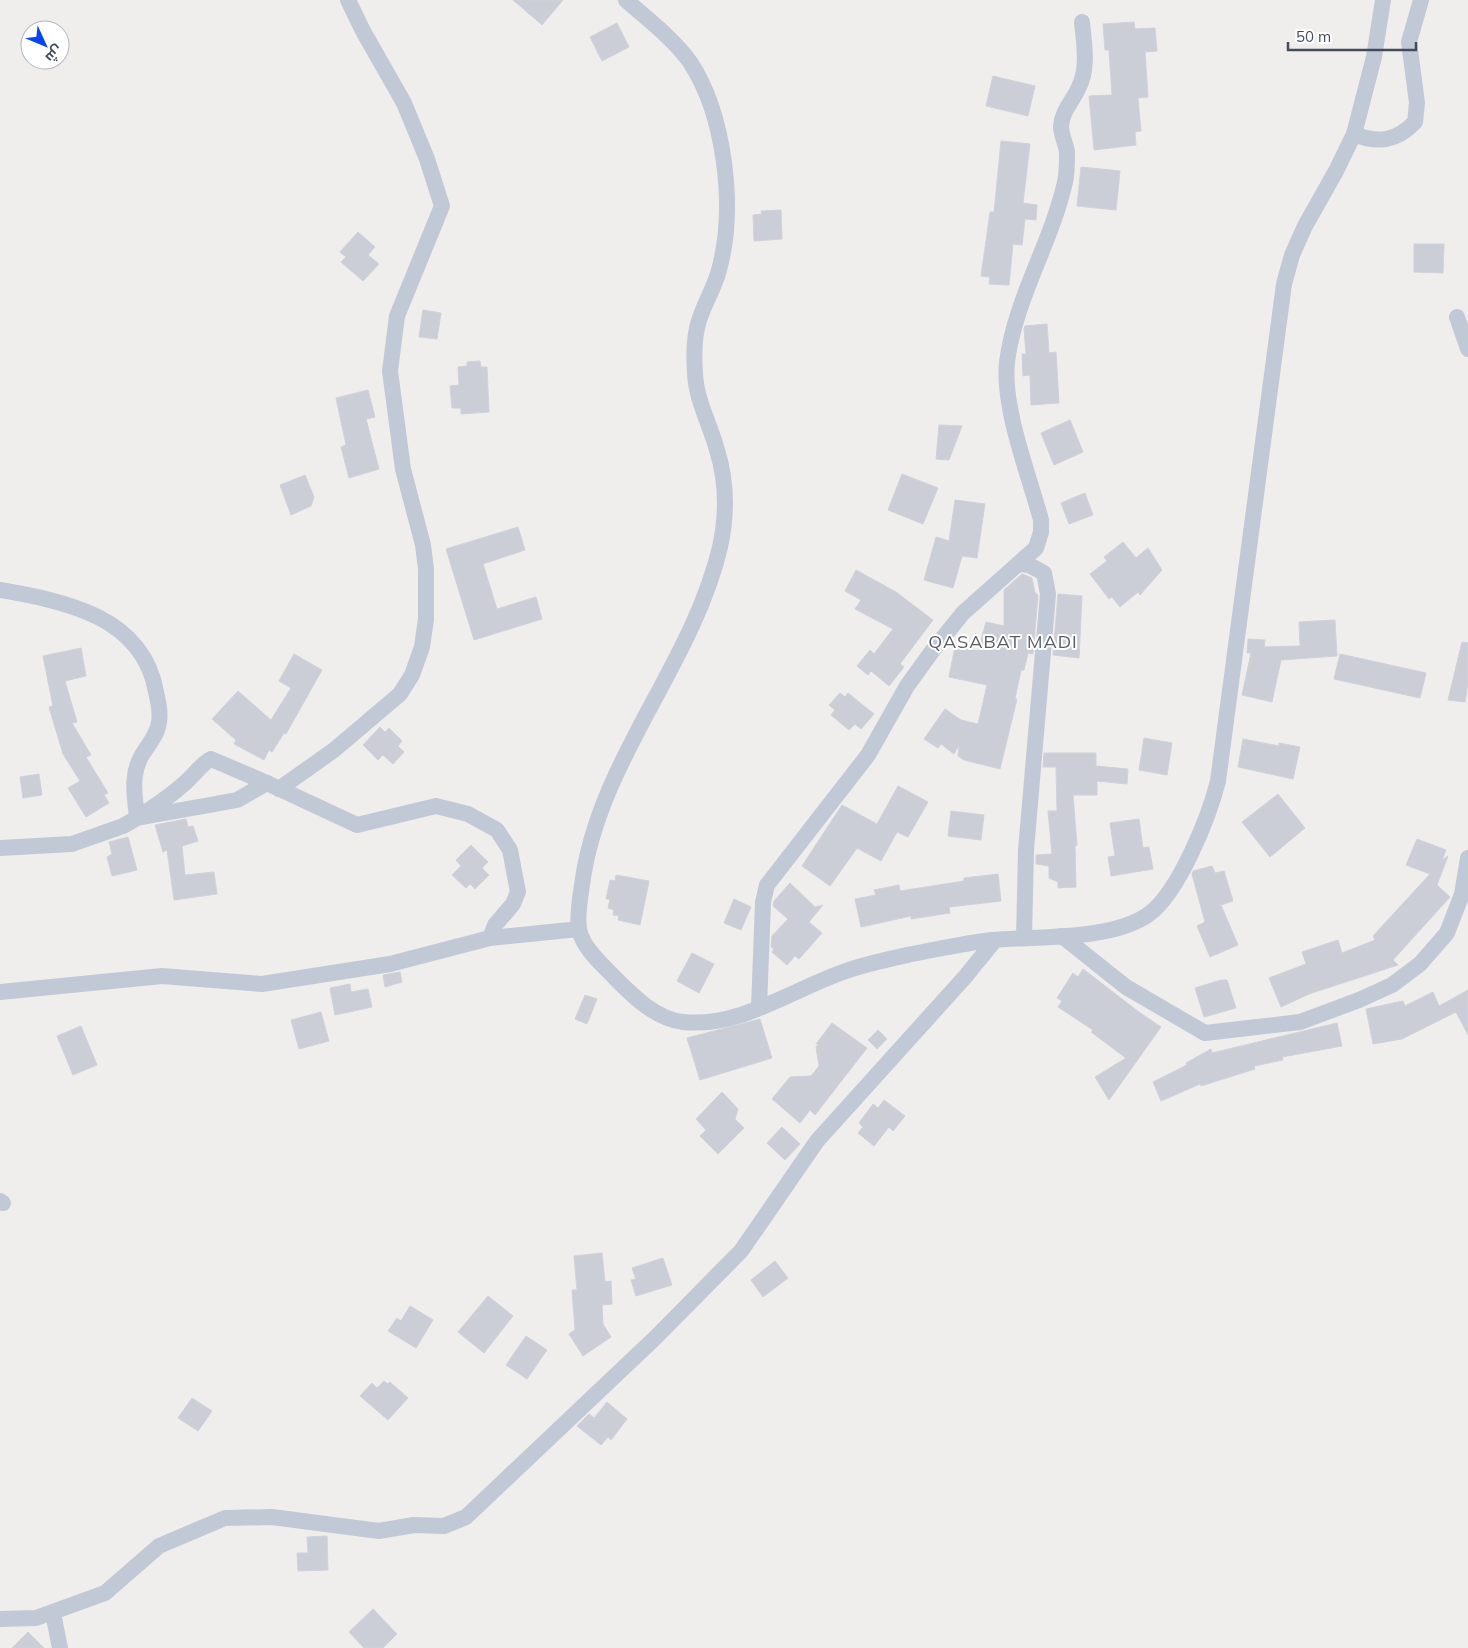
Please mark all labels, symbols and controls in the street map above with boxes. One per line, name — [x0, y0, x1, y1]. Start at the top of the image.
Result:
north arrow — [20, 20, 70, 70]
scale bar — [1288, 20, 1416, 52]
text: 50 m — [1296, 27, 1331, 46]
text: ش — [42, 41, 67, 67]
district label: QASABAT MADI — [928, 630, 1078, 653]

